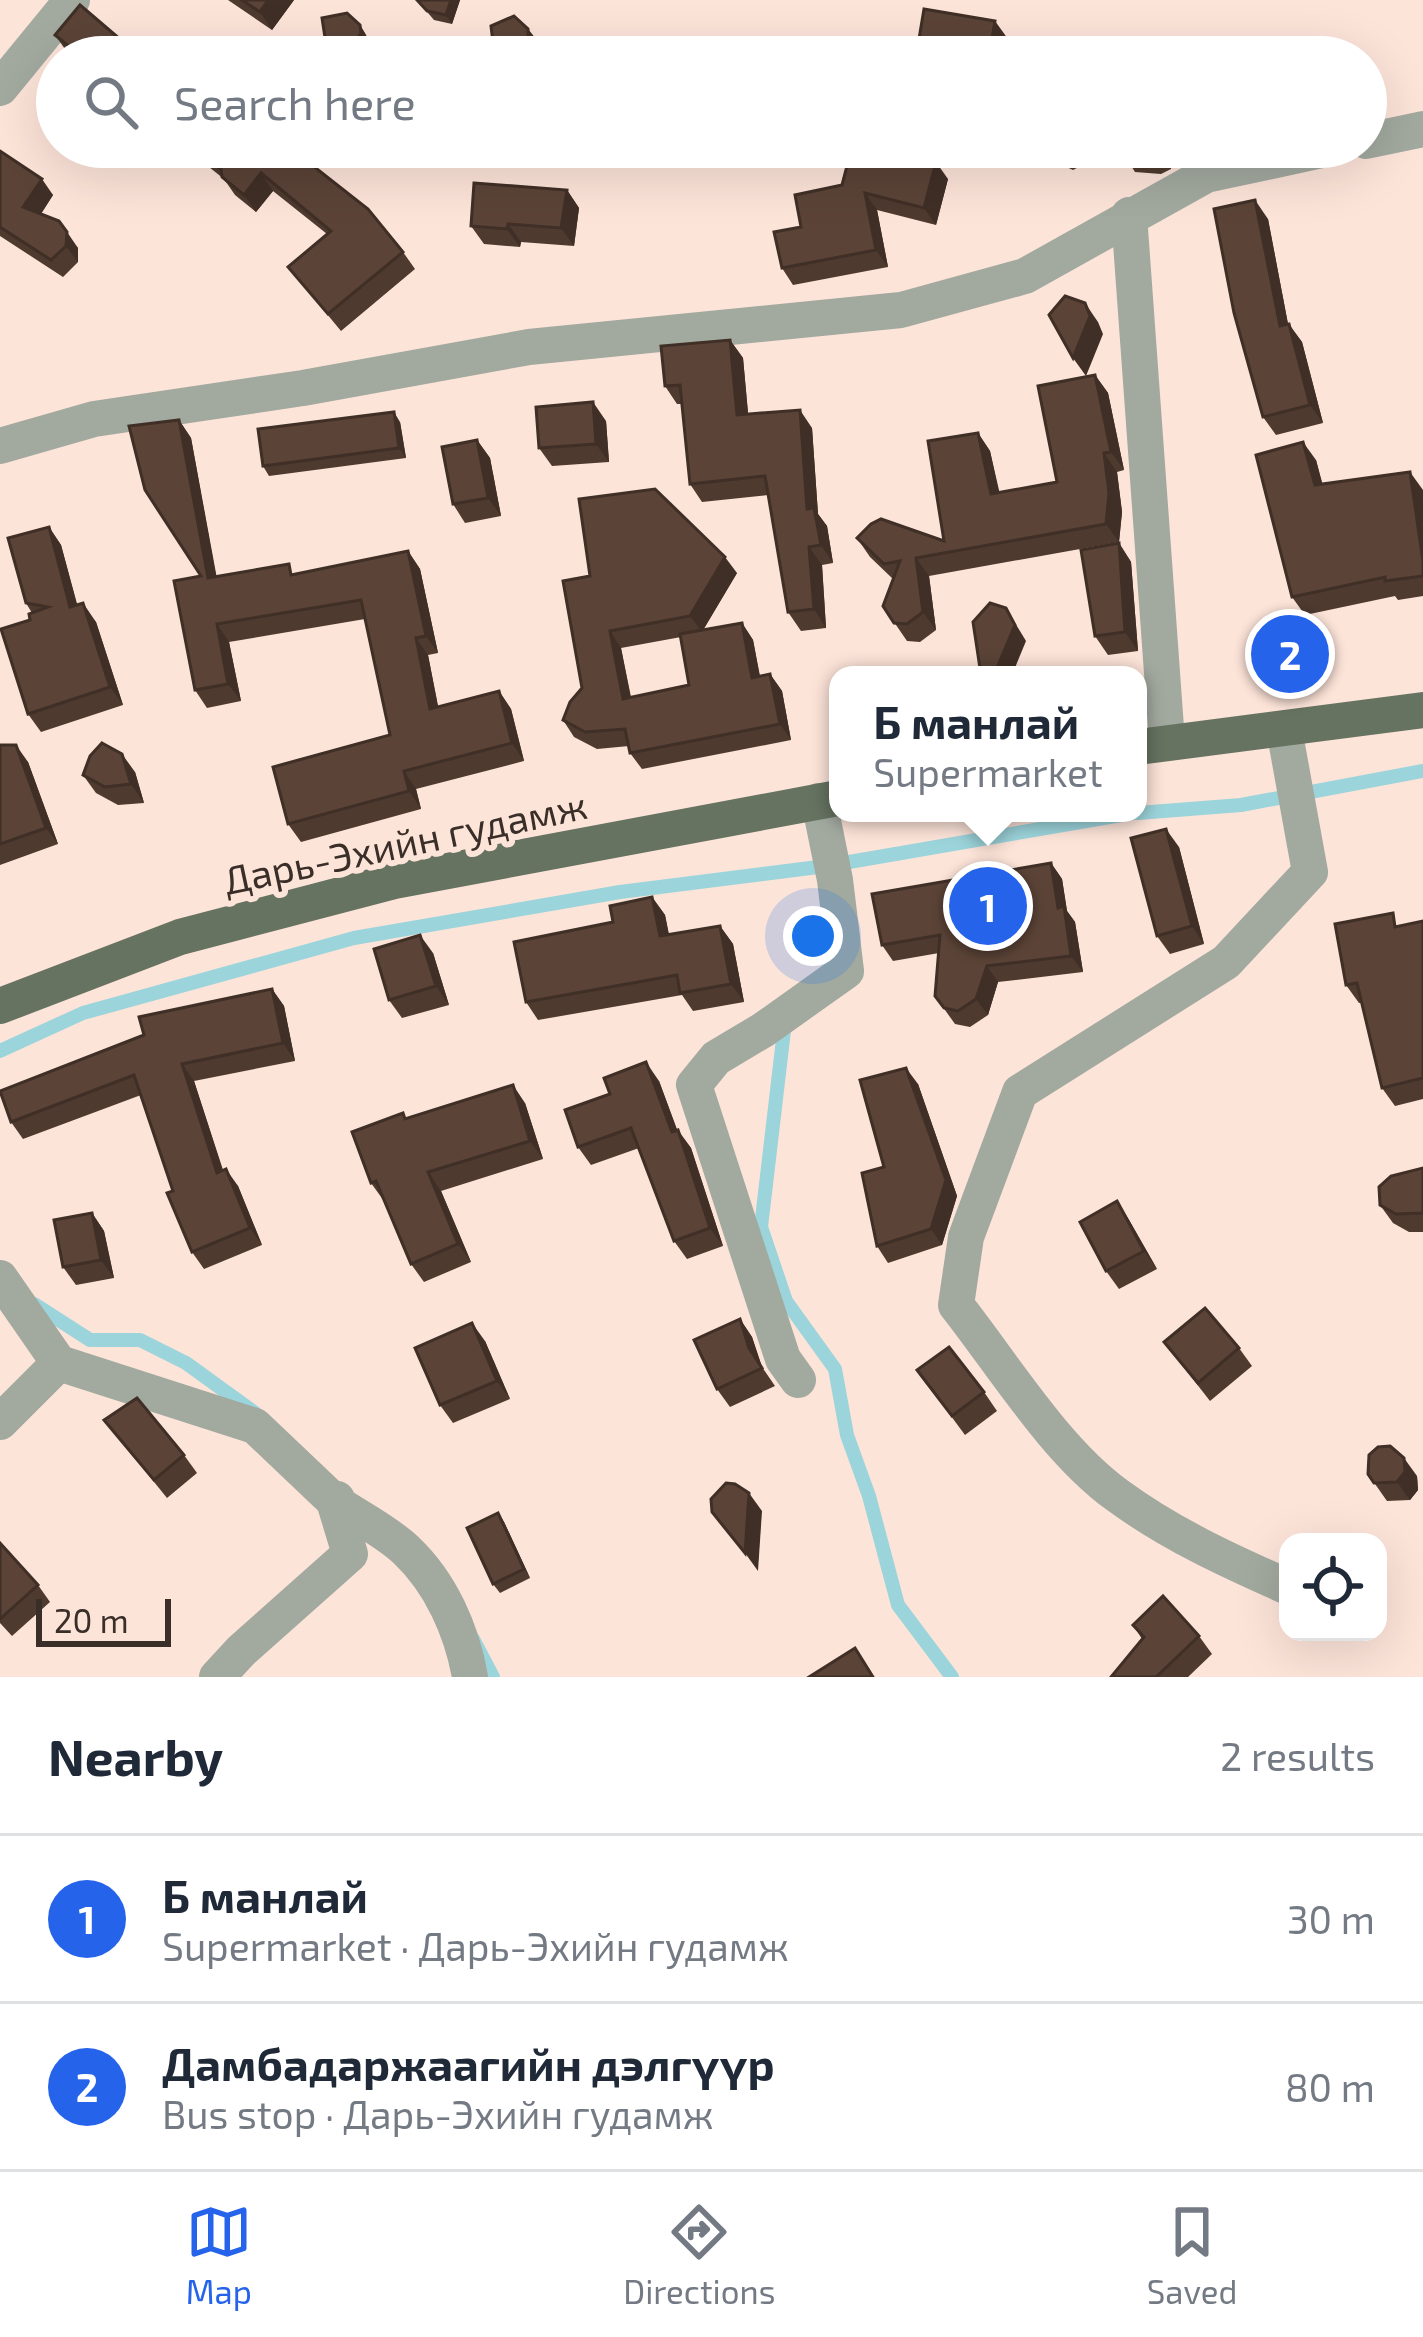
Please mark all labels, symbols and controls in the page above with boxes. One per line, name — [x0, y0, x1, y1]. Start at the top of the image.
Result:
search box — [36, 36, 1387, 168]
icon: search — [78, 69, 144, 135]
text: Search here — [174, 75, 416, 129]
pin: 2 — [1251, 609, 1329, 699]
popup — [829, 666, 1147, 822]
text: Б манлай — [873, 694, 1079, 748]
text: Supermarket — [873, 748, 1103, 795]
street label: Дарь-Эхийн гудамж — [219, 780, 591, 904]
pin: 1 — [949, 861, 1027, 951]
your location — [783, 906, 843, 966]
map controls — [1279, 1533, 1387, 1641]
button: locate — [1279, 1533, 1387, 1641]
scale bar — [36, 1593, 171, 1646]
text: 20 m — [54, 1600, 129, 1640]
text: Nearby — [48, 1725, 223, 1786]
text: 2 results — [1220, 1732, 1375, 1779]
text: Б манлай — [162, 1868, 368, 1922]
text: 1 — [79, 1895, 95, 1942]
text: 30 m — [1287, 1895, 1375, 1942]
text: Supermarket · Дарь-Эхийн гудамж — [162, 1922, 789, 1969]
text: Дамбадаржаагийн дэлгүүр — [162, 2036, 775, 2090]
text: 2 — [76, 2063, 98, 2110]
text: 80 m — [1285, 2063, 1375, 2110]
text: Bus stop · Дарь-Эхийн гудамж — [162, 2090, 713, 2137]
tab: Map — [186, 2199, 252, 2311]
tab: Directions — [623, 2199, 775, 2311]
tab: Saved — [1147, 2199, 1237, 2311]

